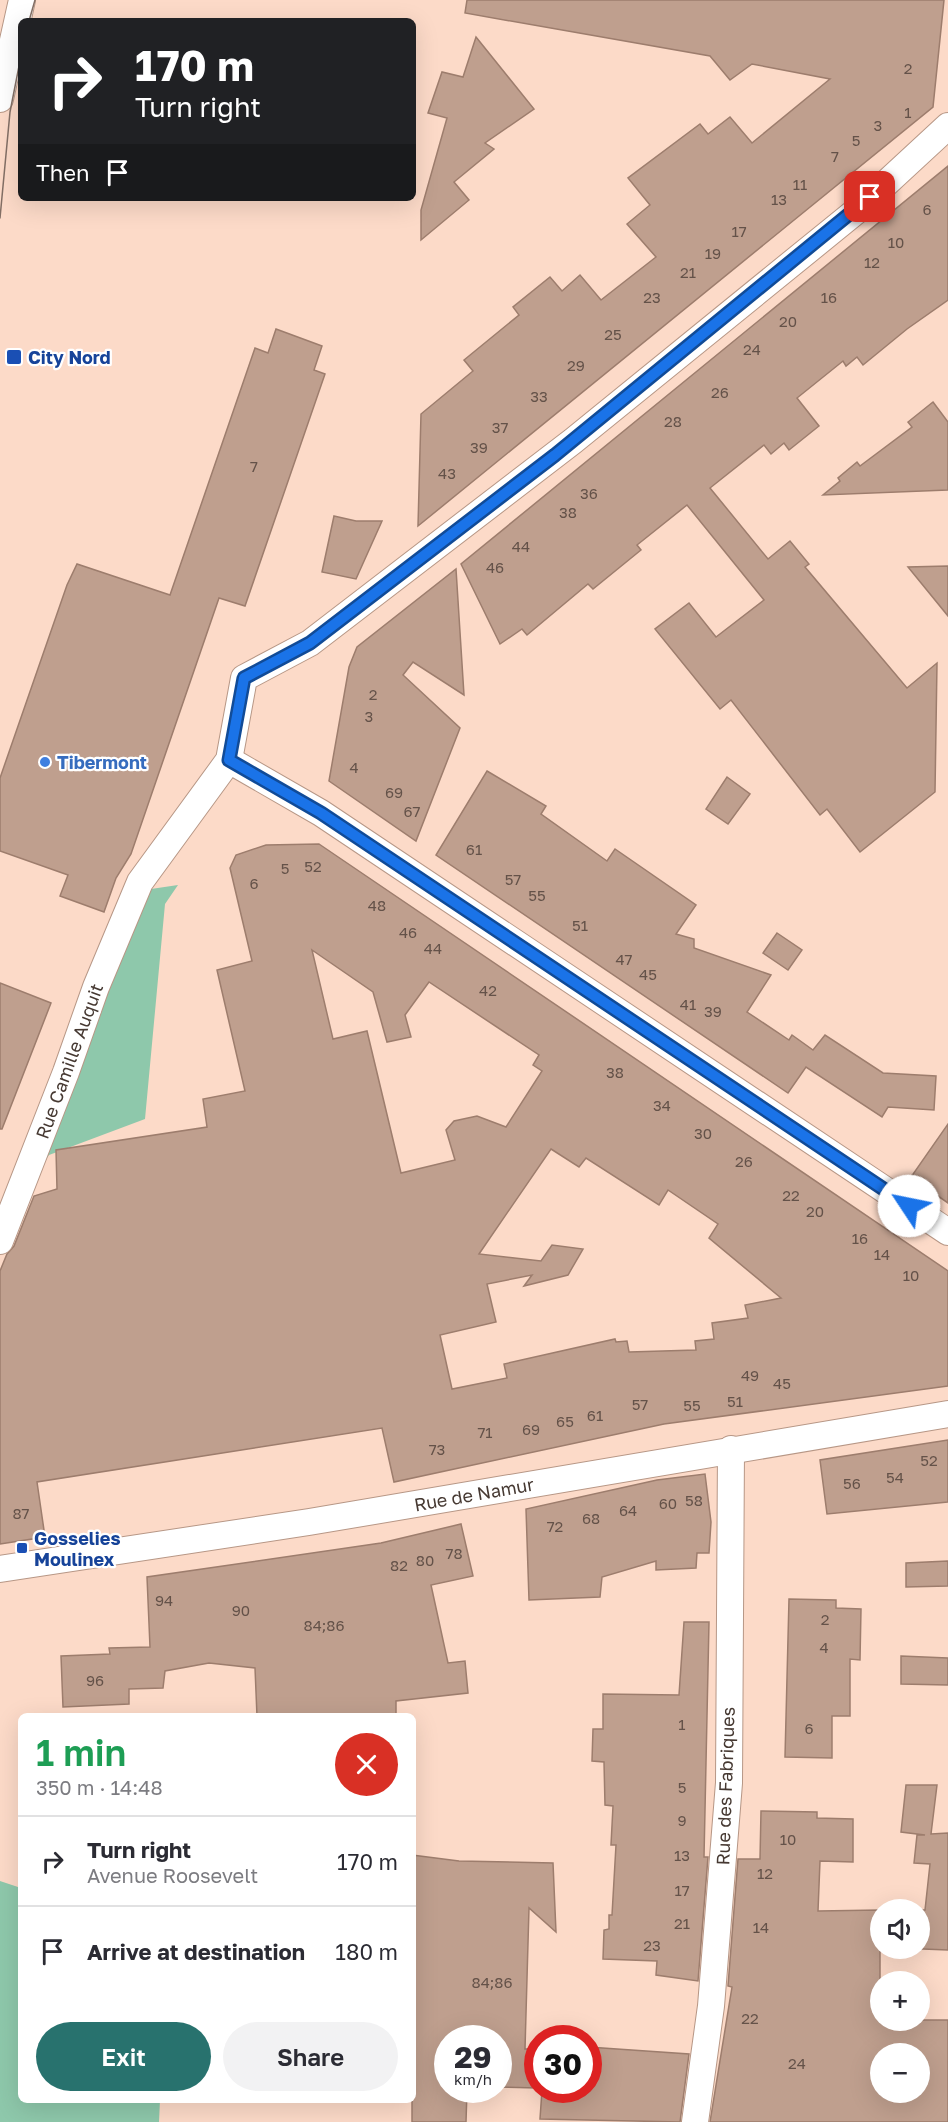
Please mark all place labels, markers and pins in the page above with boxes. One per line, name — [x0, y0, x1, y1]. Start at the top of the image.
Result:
pin — [844, 171, 895, 222]
place label: City Nord — [28, 346, 111, 368]
marker: City Nord — [5, 348, 23, 366]
place label: Tibermont — [57, 751, 147, 773]
marker: Tibermont — [38, 755, 52, 769]
place label: Gosselies Moulinex — [34, 1527, 120, 1570]
marker: Gosselies Moulinex — [15, 1541, 29, 1555]

